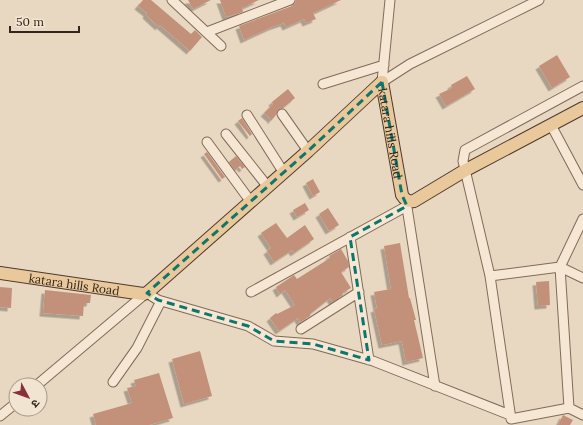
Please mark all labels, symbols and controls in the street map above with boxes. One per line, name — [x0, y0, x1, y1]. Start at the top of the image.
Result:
scale bar — [10, 8, 79, 34]
text: 50 m — [16, 14, 44, 29]
street label: katara hills Road — [376, 87, 406, 180]
street label: katara hills Road — [28, 270, 121, 298]
north arrow — [8, 377, 48, 417]
text: उ — [28, 397, 43, 411]

